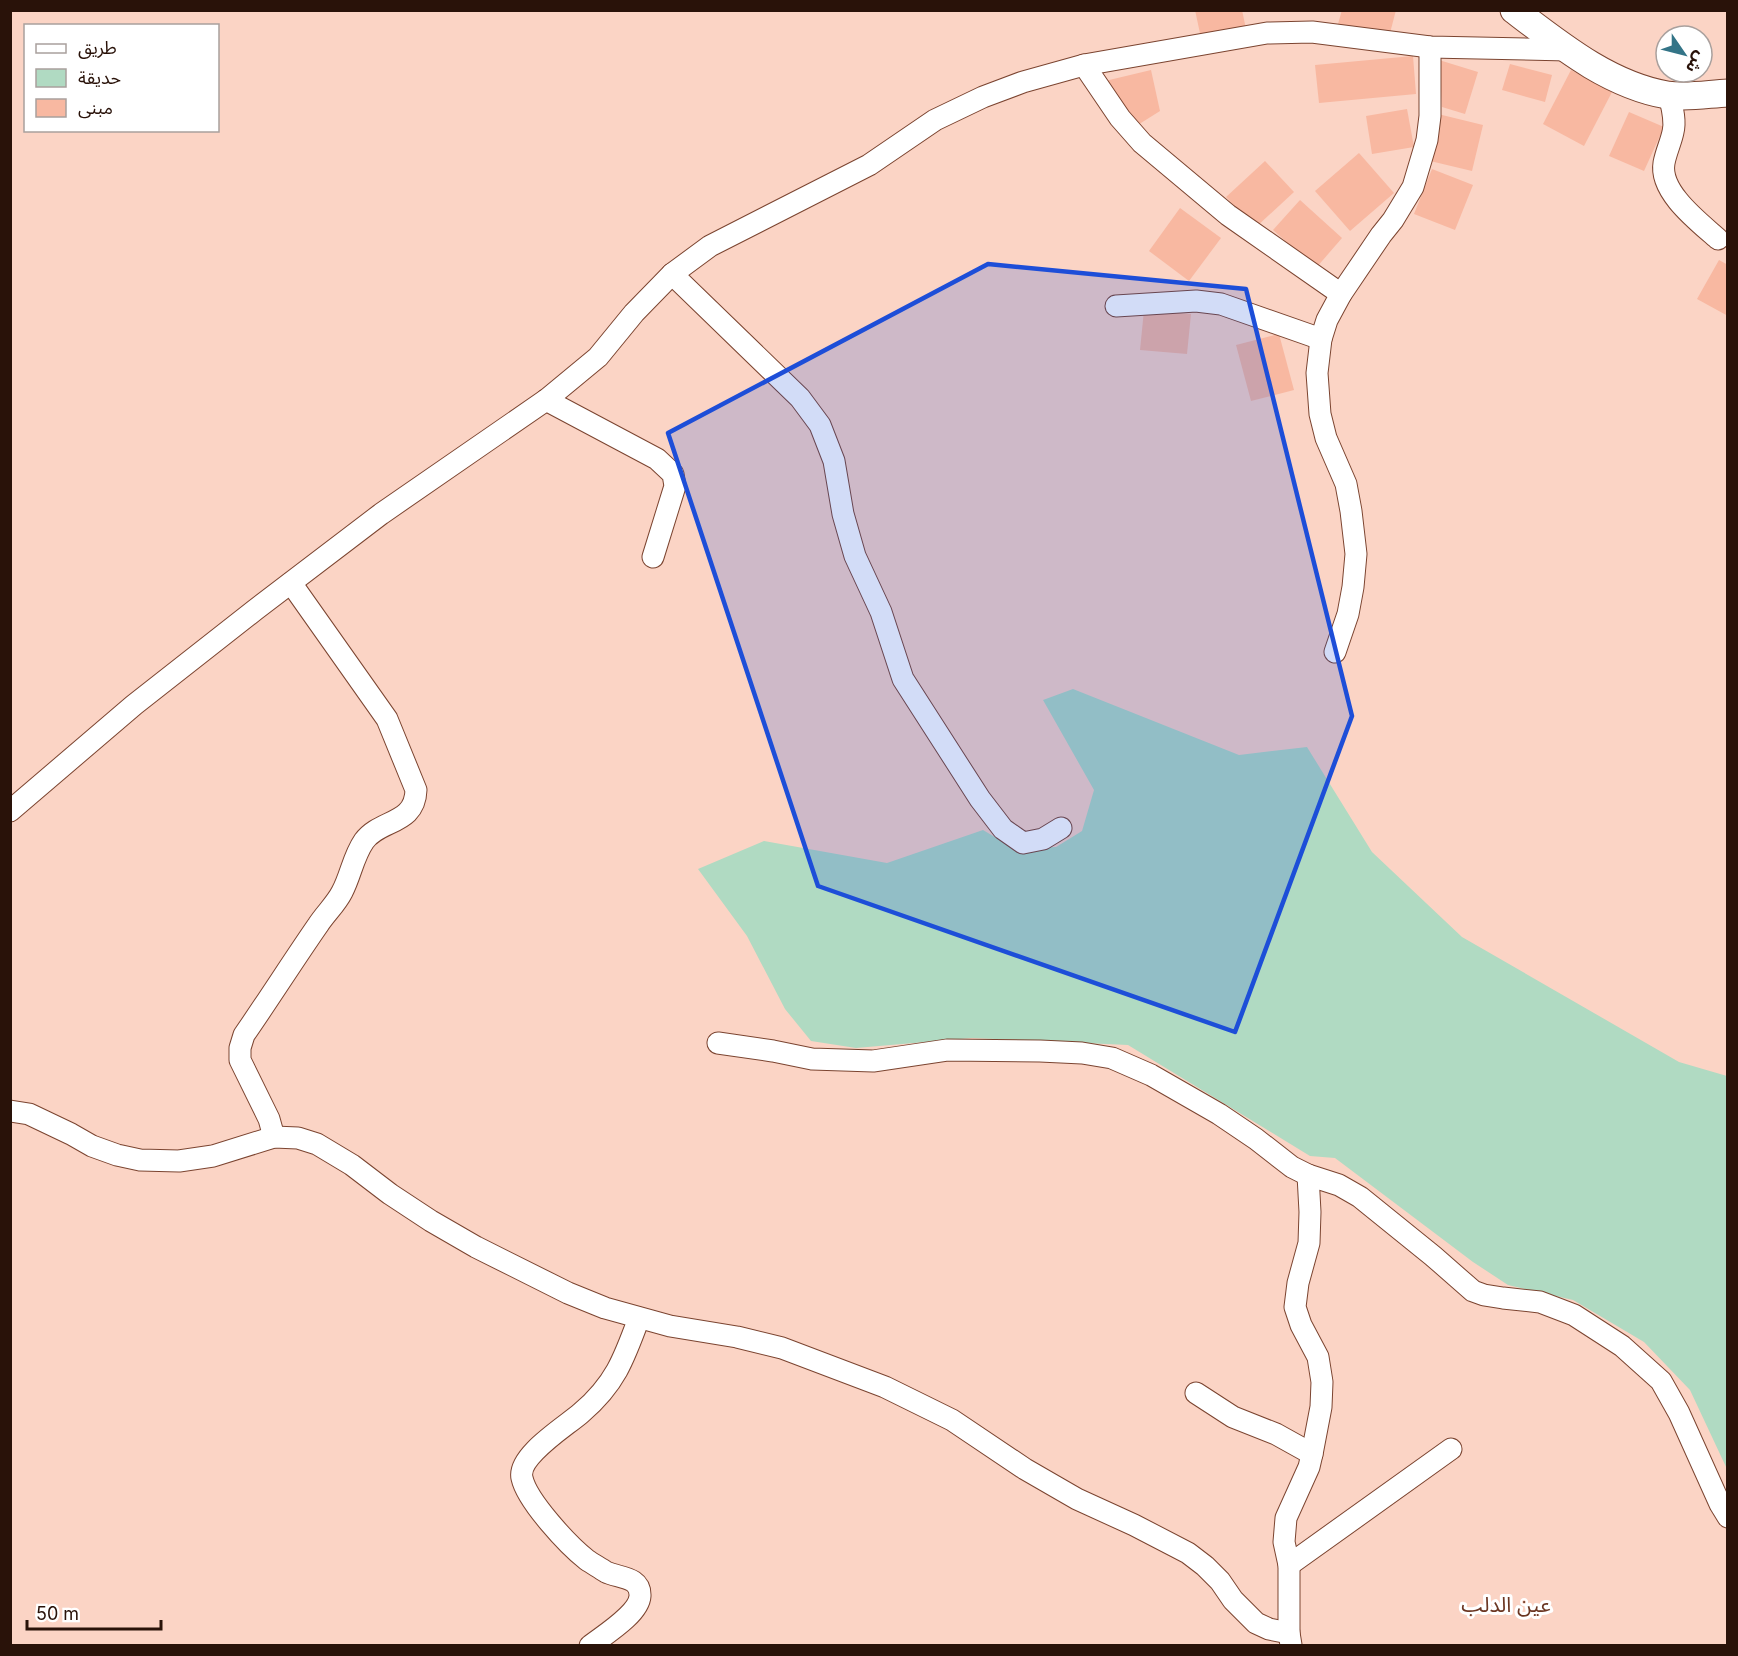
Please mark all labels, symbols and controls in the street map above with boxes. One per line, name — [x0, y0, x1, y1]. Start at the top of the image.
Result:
legend — [24, 24, 219, 132]
north arrow — [1654, 24, 1714, 84]
text: طريق — [78, 37, 117, 59]
text: ش — [1682, 48, 1711, 77]
text: حديقة — [78, 67, 121, 88]
text: مبنى — [78, 97, 113, 119]
district label: عين الدلب — [1461, 1592, 1551, 1617]
scale bar — [27, 1593, 160, 1631]
text: 50 m — [36, 1603, 79, 1624]

